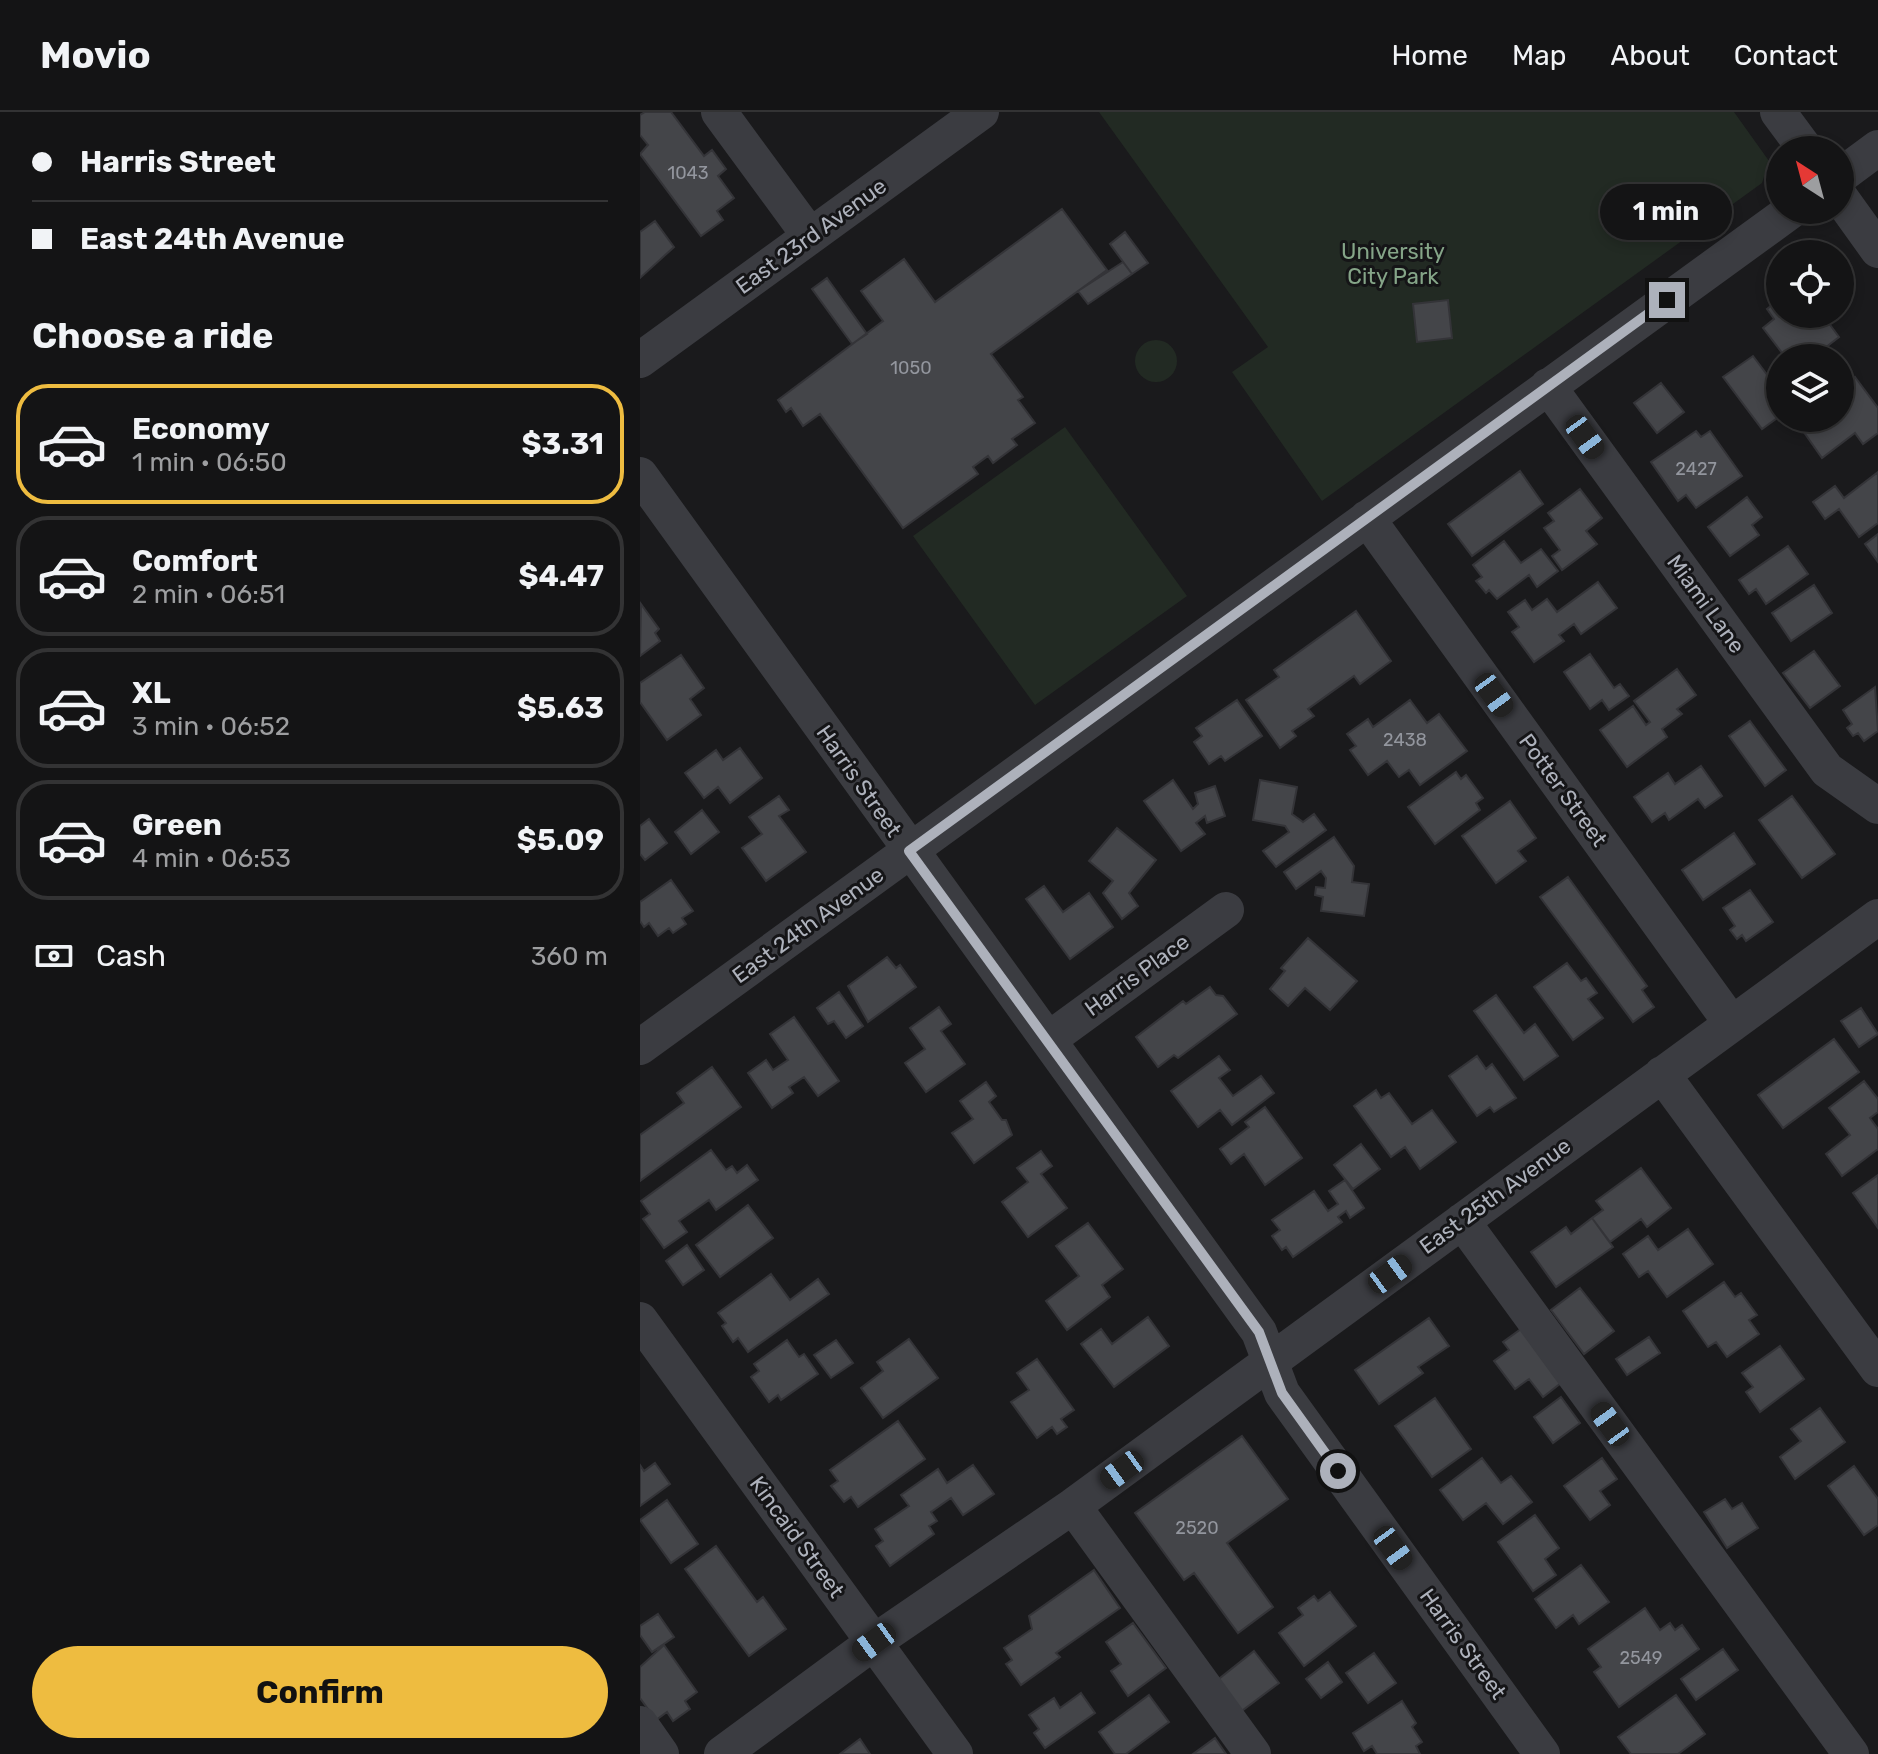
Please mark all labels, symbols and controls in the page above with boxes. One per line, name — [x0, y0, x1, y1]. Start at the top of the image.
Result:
text: Movio — [40, 32, 151, 78]
text: Home — [1391, 39, 1468, 72]
text: Map — [1512, 39, 1566, 72]
text: About — [1610, 39, 1690, 72]
text: Contact — [1734, 39, 1838, 72]
north arrow — [1766, 136, 1854, 224]
map controls — [1766, 136, 1854, 432]
text: Harris Street — [80, 144, 276, 180]
house number: 1043 — [667, 162, 709, 184]
street label: East 23rd Avenue — [730, 172, 892, 300]
callout: 1 min — [1601, 184, 1733, 240]
text: 1 min — [1633, 196, 1699, 227]
text: East 24th Avenue — [80, 221, 345, 257]
park label: University City Park — [1341, 238, 1445, 290]
button: locate — [1766, 240, 1854, 328]
route end — [1649, 282, 1685, 318]
text: Choose a ride — [32, 314, 273, 357]
button: layers — [1766, 344, 1854, 432]
house number: 1050 — [890, 357, 932, 379]
icon: car — [36, 408, 108, 480]
text: Economy — [132, 411, 270, 447]
car — [1561, 411, 1609, 463]
text: $3.31 — [521, 426, 604, 462]
text: 1 min · 06:50 — [132, 447, 287, 478]
house number: 2427 — [1675, 458, 1717, 480]
icon: car — [36, 540, 108, 612]
text: Comfort — [132, 543, 258, 579]
street label: Miami Lane — [1661, 549, 1751, 659]
text: $4.47 — [518, 558, 604, 594]
text: 2 min · 06:51 — [132, 579, 285, 610]
car — [1470, 669, 1518, 721]
icon: car — [36, 672, 108, 744]
text: XL — [132, 675, 171, 711]
text: $5.63 — [517, 690, 604, 726]
text: 3 min · 06:52 — [132, 711, 290, 742]
street label: Harris Street — [811, 720, 908, 842]
street label: Potter Street — [1513, 728, 1613, 852]
house number: 2438 — [1383, 729, 1427, 751]
icon: car — [36, 804, 108, 876]
text: Green — [132, 807, 222, 843]
text: $5.09 — [517, 822, 604, 858]
text: 4 min · 06:53 — [132, 843, 291, 874]
street label: East 24th Avenue — [727, 861, 889, 989]
street label: Harris Place — [1079, 928, 1195, 1022]
icon: cash — [32, 934, 76, 978]
text: Cash — [96, 938, 166, 974]
text: 360 m — [531, 941, 608, 972]
street label: East 25th Avenue — [1414, 1132, 1576, 1260]
car — [1364, 1250, 1416, 1298]
car — [1586, 1398, 1634, 1450]
car — [1096, 1446, 1148, 1494]
route start — [1320, 1453, 1356, 1489]
street label: Kincaid Street — [744, 1471, 850, 1603]
house number: 2520 — [1175, 1517, 1219, 1539]
car — [1369, 1522, 1417, 1574]
street label: Harris Street — [1414, 1583, 1512, 1705]
car — [848, 1618, 900, 1666]
button: Confirm — [32, 1646, 608, 1738]
house number: 2549 — [1620, 1647, 1662, 1669]

